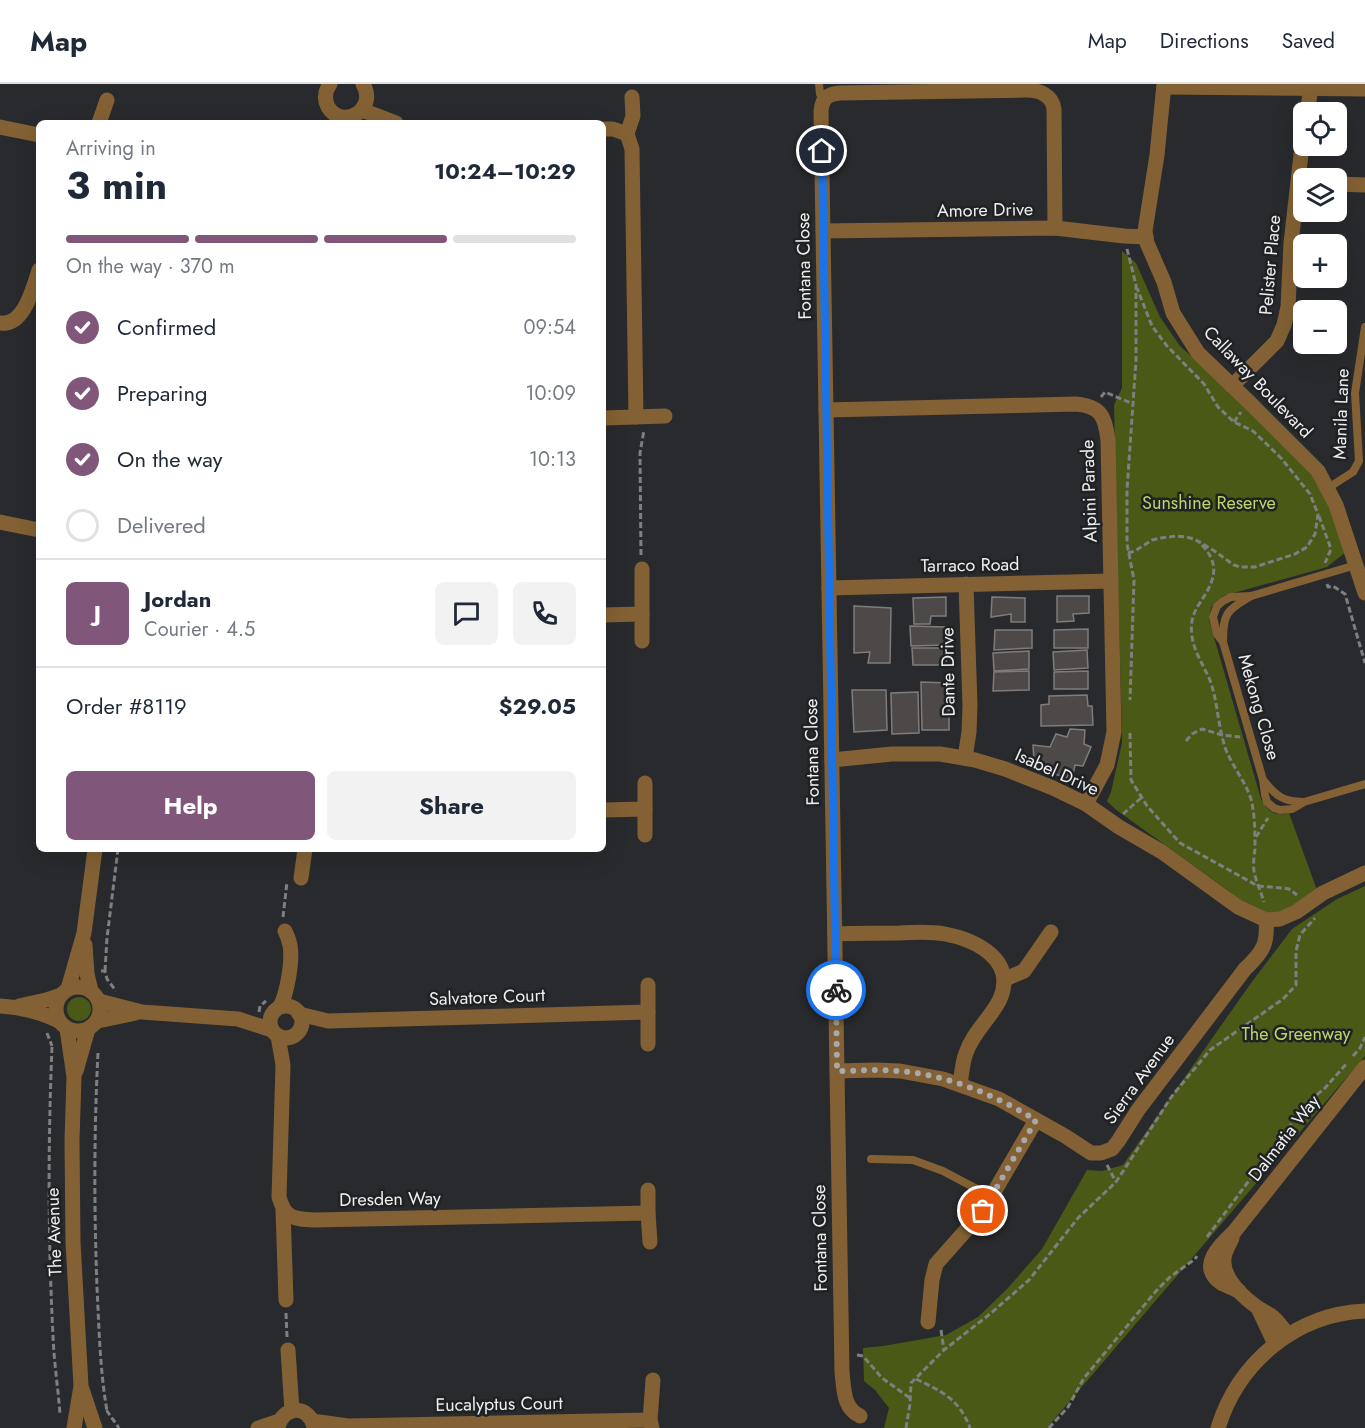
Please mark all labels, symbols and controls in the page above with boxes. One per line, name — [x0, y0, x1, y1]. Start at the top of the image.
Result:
text: Map — [30, 21, 87, 62]
text: Map — [1088, 26, 1127, 56]
text: Directions — [1160, 26, 1249, 56]
text: Saved — [1282, 26, 1335, 56]
map controls — [1293, 102, 1347, 354]
button: locate — [1293, 102, 1347, 156]
pin — [796, 125, 847, 176]
text: Arriving in — [66, 134, 156, 163]
icon: home — [805, 134, 838, 167]
text: 10:24–10:29 — [434, 155, 576, 187]
text: 3 min — [66, 157, 167, 214]
button: layers — [1293, 168, 1347, 222]
street label: Amore Drive — [937, 196, 1033, 224]
street label: Fontana Close — [790, 212, 818, 320]
street label: Pelister Place — [1253, 214, 1287, 316]
button: + — [1293, 234, 1347, 288]
text: On the way · 370 m — [66, 252, 235, 281]
button: − — [1293, 300, 1347, 354]
icon: check — [66, 311, 99, 344]
text: Confirmed — [117, 311, 216, 343]
text: 09:54 — [524, 313, 576, 342]
street label: Callaway Boulevard — [1197, 320, 1319, 444]
street label: Manila Lane — [1326, 368, 1356, 460]
icon: check — [66, 377, 99, 410]
text: Preparing — [117, 377, 208, 409]
text: 10:09 — [525, 379, 576, 408]
street label: Alpini Parade — [1074, 439, 1104, 543]
icon: check — [66, 443, 99, 476]
text: On the way — [117, 443, 222, 475]
text: 10:13 — [529, 445, 576, 474]
park label: Sunshine Reserve — [1142, 490, 1276, 516]
text: Delivered — [117, 509, 206, 541]
street label: Tarraco Road — [920, 551, 1020, 579]
button: chat — [435, 582, 498, 645]
button: phone — [513, 582, 576, 645]
text: Jordan — [144, 583, 211, 615]
text: J — [94, 597, 101, 629]
text: Courier · 4.5 — [144, 615, 255, 644]
street label: Dante Drive — [934, 627, 962, 717]
street label: Mekong Close — [1231, 651, 1287, 763]
text: Order #8119 — [66, 690, 187, 722]
text: $29.05 — [499, 690, 576, 722]
street label: Fontana Close — [798, 698, 826, 806]
street label: Isabel Drive — [1011, 742, 1103, 802]
button: Help — [66, 771, 315, 840]
button: Share — [327, 771, 576, 840]
courier — [806, 960, 866, 1020]
icon: bike — [820, 974, 853, 1007]
street label: Salvatore Court — [429, 982, 546, 1012]
park label: The Greenway — [1242, 1021, 1351, 1047]
street label: Sierra Avenue — [1097, 1028, 1181, 1130]
street label: Dalmatia Way — [1242, 1089, 1326, 1187]
street label: Fontana Close — [806, 1184, 834, 1292]
street label: Dresden Way — [339, 1185, 441, 1213]
pin — [957, 1185, 1008, 1236]
street label: The Avenue — [39, 1187, 69, 1277]
icon: bag — [966, 1194, 999, 1227]
street label: Eucalyptus Court — [435, 1390, 564, 1418]

